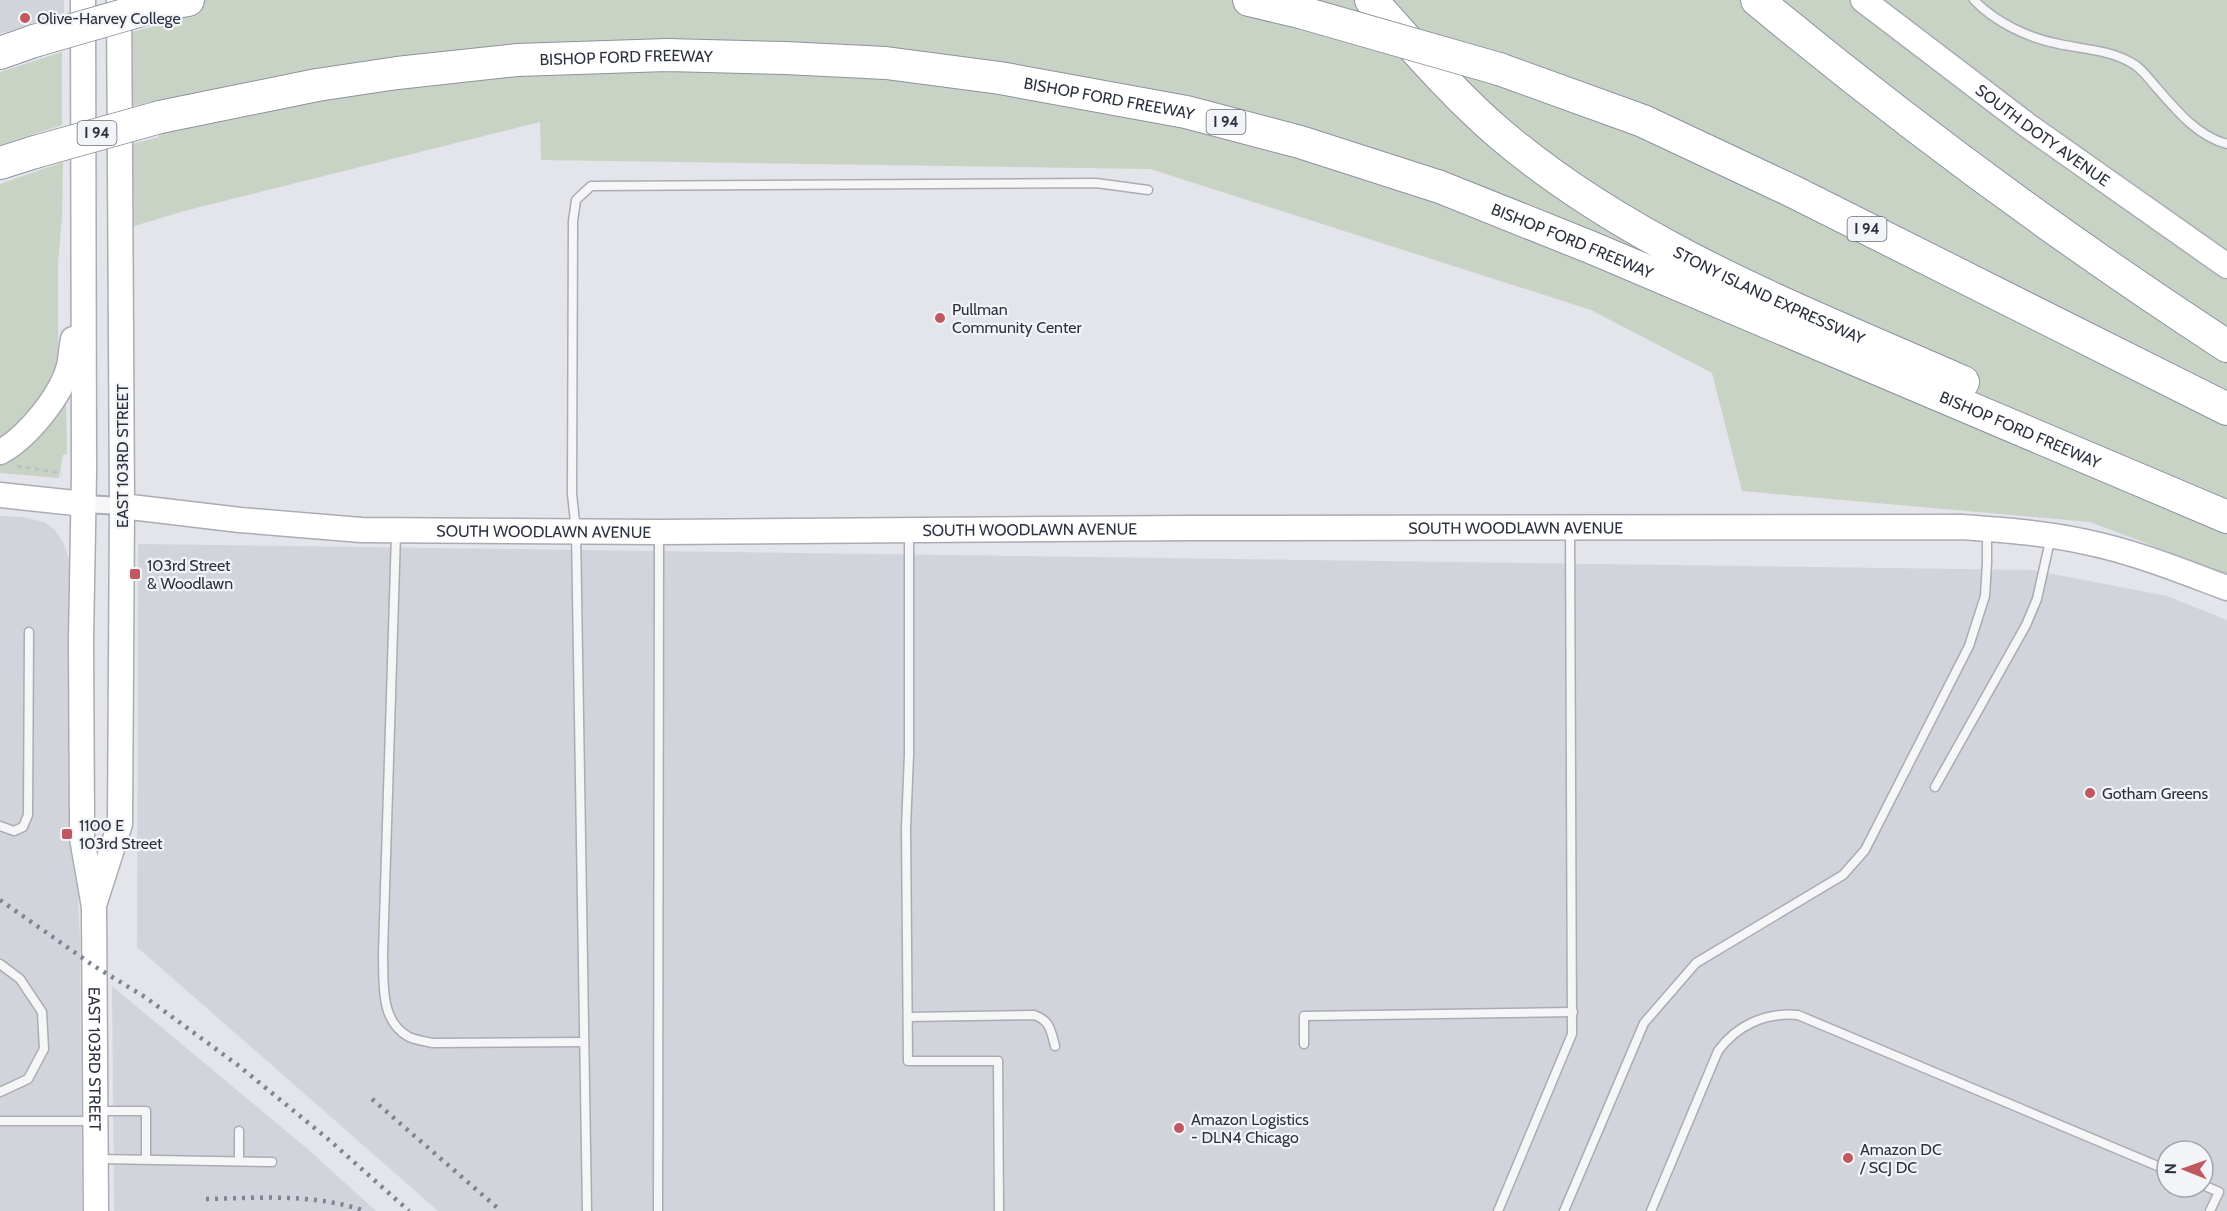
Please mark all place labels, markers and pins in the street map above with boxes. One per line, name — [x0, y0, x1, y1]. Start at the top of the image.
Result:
place label: Olive-Harvey College — [37, 9, 181, 28]
marker: Olive-Harvey College — [18, 11, 32, 25]
place label: Pullman Community Center — [952, 300, 1082, 337]
marker: Pullman Community Center — [933, 311, 947, 325]
place label: 103rd Street & Woodlawn — [147, 556, 233, 593]
marker: 103rd Street & Woodlawn — [128, 567, 142, 581]
place label: Gotham Greens — [2102, 784, 2209, 803]
marker: Gotham Greens — [2083, 786, 2097, 800]
place label: 1100 E 103rd Street — [79, 816, 163, 853]
marker: 1100 E 103rd Street — [60, 827, 74, 841]
place label: Amazon Logistics - DLN4 Chicago — [1191, 1110, 1309, 1147]
marker: Amazon Logistics - DLN4 Chicago — [1172, 1121, 1186, 1135]
place label: Amazon DC / SCJ DC — [1859, 1140, 1942, 1177]
marker: Amazon DC / SCJ DC — [1841, 1151, 1855, 1165]

